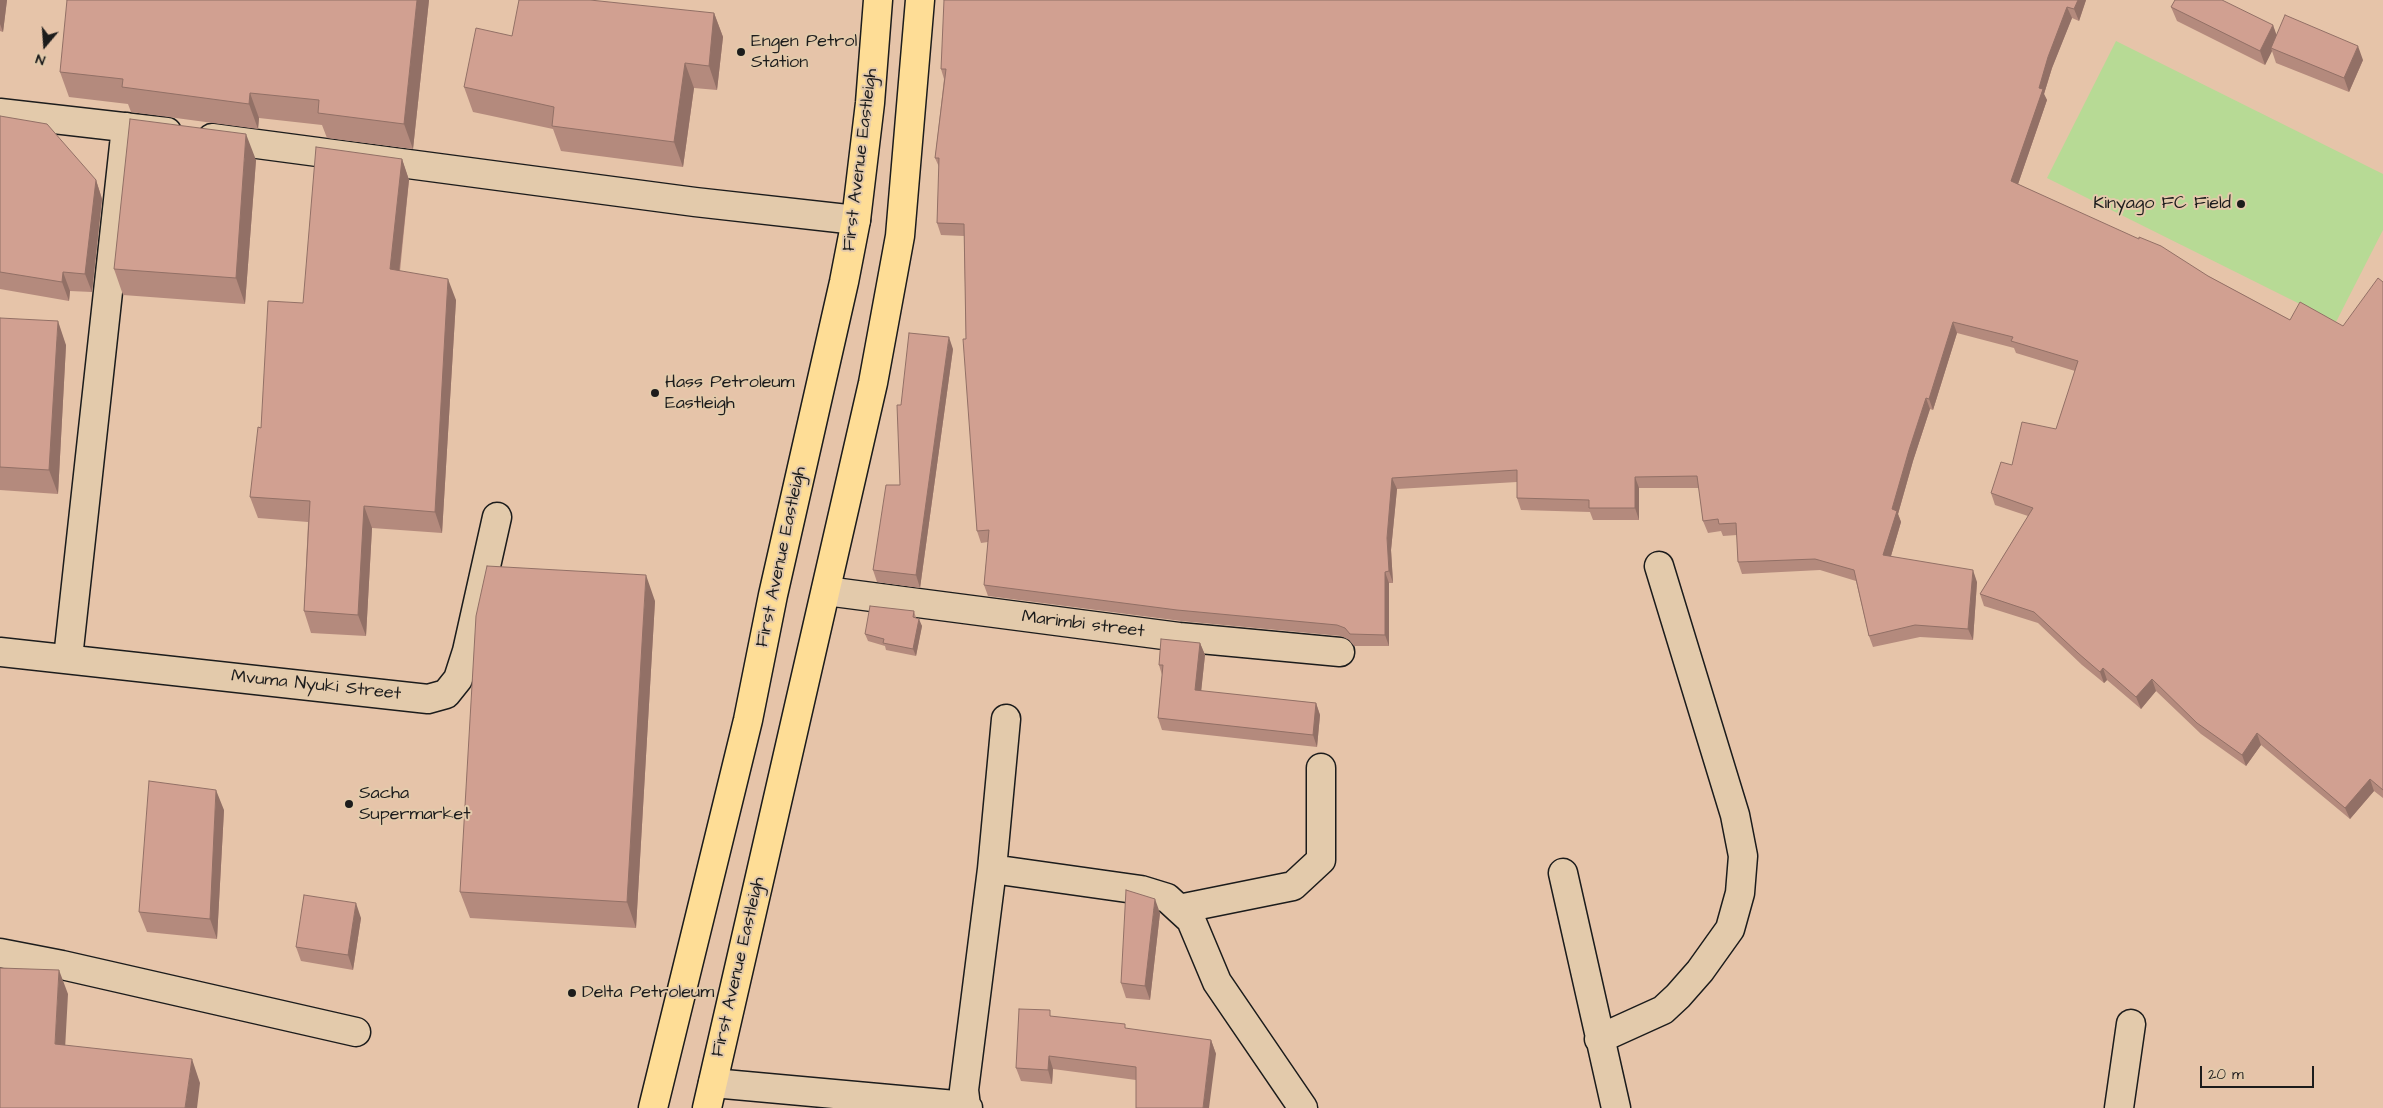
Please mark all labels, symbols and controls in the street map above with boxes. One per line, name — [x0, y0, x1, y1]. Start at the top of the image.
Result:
north arrow — [20, 20, 70, 70]
place label: Engen Petrol Station — [751, 31, 857, 74]
marker: Engen Petrol Station — [735, 46, 747, 58]
text: N — [33, 48, 48, 70]
street label: First Avenue Eastleigh — [839, 67, 883, 253]
place label: Kinyago FC Field — [2093, 193, 2231, 215]
marker: Kinyago FC Field — [2235, 198, 2247, 210]
place label: Hass Petroleum Eastleigh — [665, 372, 795, 414]
marker: Hass Petroleum Eastleigh — [649, 387, 661, 399]
street label: First Avenue Eastleigh — [752, 465, 812, 649]
street label: Marimbi street — [1020, 607, 1146, 643]
street label: Mvuma Nyuki Street — [230, 666, 402, 706]
place label: Sacha Supermarket — [359, 783, 471, 826]
marker: Sacha Supermarket — [343, 798, 355, 810]
street label: First Avenue Eastleigh — [708, 875, 770, 1059]
place label: Delta Petroleum — [582, 982, 714, 1004]
marker: Delta Petroleum — [566, 987, 578, 999]
scale bar — [2203, 1056, 2317, 1088]
text: 20 m — [2208, 1064, 2244, 1085]

